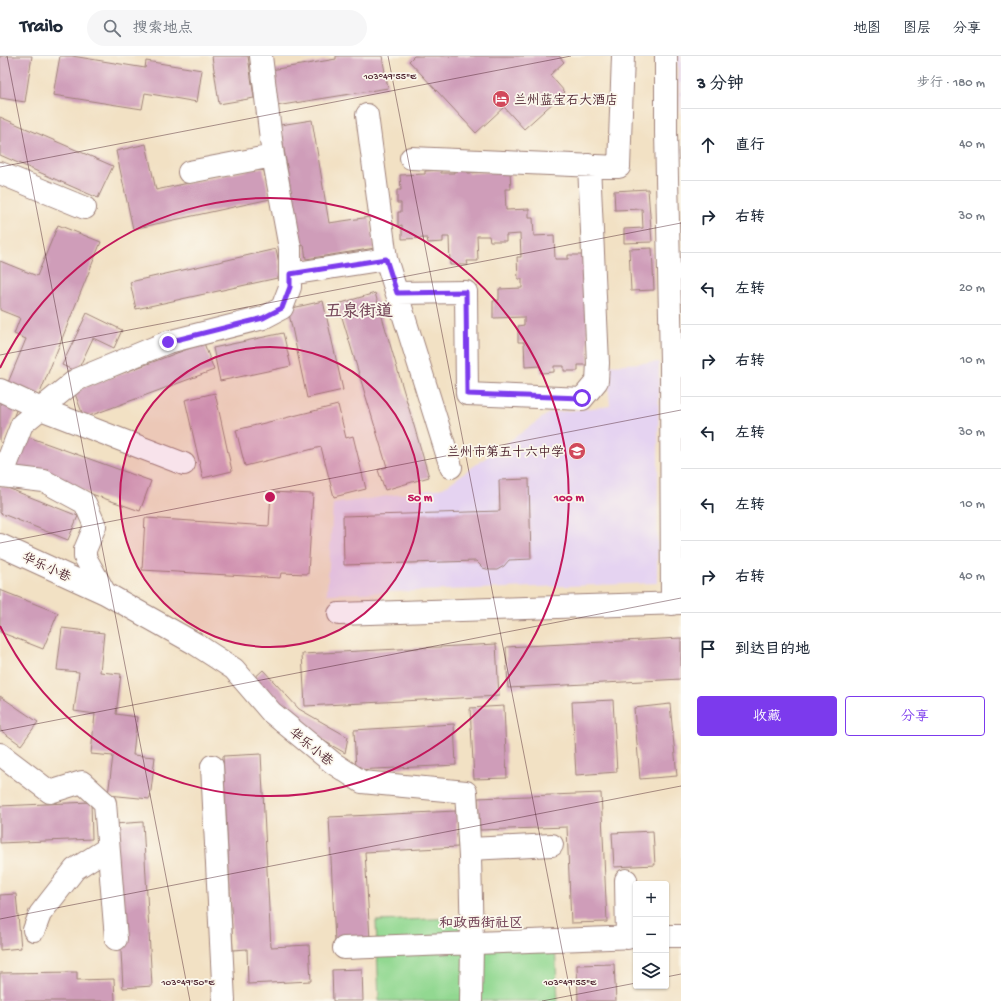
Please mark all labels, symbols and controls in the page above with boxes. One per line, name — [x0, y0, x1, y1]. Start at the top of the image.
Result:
search box — [87, 10, 367, 46]
text: Trailo — [20, 16, 63, 39]
icon: search — [101, 17, 123, 39]
text: 搜索地点 — [133, 20, 193, 38]
text: 地图 — [853, 21, 881, 38]
text: 图层 — [903, 21, 931, 38]
text: 分享 — [953, 21, 981, 38]
text: 103°49'55"E — [363, 71, 417, 83]
text: 3 分钟 — [697, 75, 744, 95]
text: 步行 · 180 m — [917, 76, 985, 91]
hotel icon: 兰州蓝宝石大酒店 — [491, 89, 511, 109]
place label: 兰州蓝宝石大酒店 — [514, 92, 618, 109]
icon: ahead — [697, 134, 719, 156]
text: 直行 — [735, 137, 765, 155]
text: 40 m — [959, 137, 985, 152]
icon: right — [697, 206, 719, 228]
text: 右转 — [735, 209, 765, 227]
text: 30 m — [959, 209, 985, 224]
icon: left — [697, 278, 719, 300]
text: 左转 — [735, 281, 765, 299]
text: 20 m — [959, 281, 985, 296]
district label: 五泉街道 — [325, 301, 393, 323]
route end — [159, 333, 177, 351]
icon: right — [697, 350, 719, 372]
text: 右转 — [735, 353, 765, 371]
text: 10 m — [960, 353, 985, 368]
route start — [573, 389, 591, 407]
icon: left — [697, 422, 719, 444]
text: 左转 — [735, 425, 765, 443]
text: 30 m — [959, 425, 985, 440]
school or university icon: 兰州市第五十六中学 — [567, 441, 587, 461]
place label: 兰州市第五十六中学 — [447, 444, 564, 461]
centre of rings — [263, 490, 277, 504]
text: 50 m — [408, 492, 433, 506]
text: 100 m — [553, 492, 584, 506]
icon: left — [697, 494, 719, 516]
text: 左转 — [735, 497, 765, 515]
text: 10 m — [960, 497, 985, 512]
street label: 华乐小巷 — [19, 550, 73, 586]
icon: right — [697, 566, 719, 588]
text: 右转 — [735, 569, 765, 587]
text: 40 m — [959, 569, 985, 584]
icon: arrive — [697, 638, 719, 660]
text: 到达目的地 — [735, 641, 810, 659]
button: 收藏 — [697, 696, 837, 736]
button: 分享 — [845, 696, 985, 736]
street label: 华乐小巷 — [285, 725, 336, 770]
map controls — [633, 881, 669, 989]
button: + — [633, 881, 669, 917]
district label: 和政西街社区 — [439, 915, 523, 933]
button: − — [633, 917, 669, 953]
button: layers — [633, 953, 669, 989]
text: 103°49'50"E — [160, 977, 215, 989]
text: 103°49'55"E — [543, 977, 597, 989]

